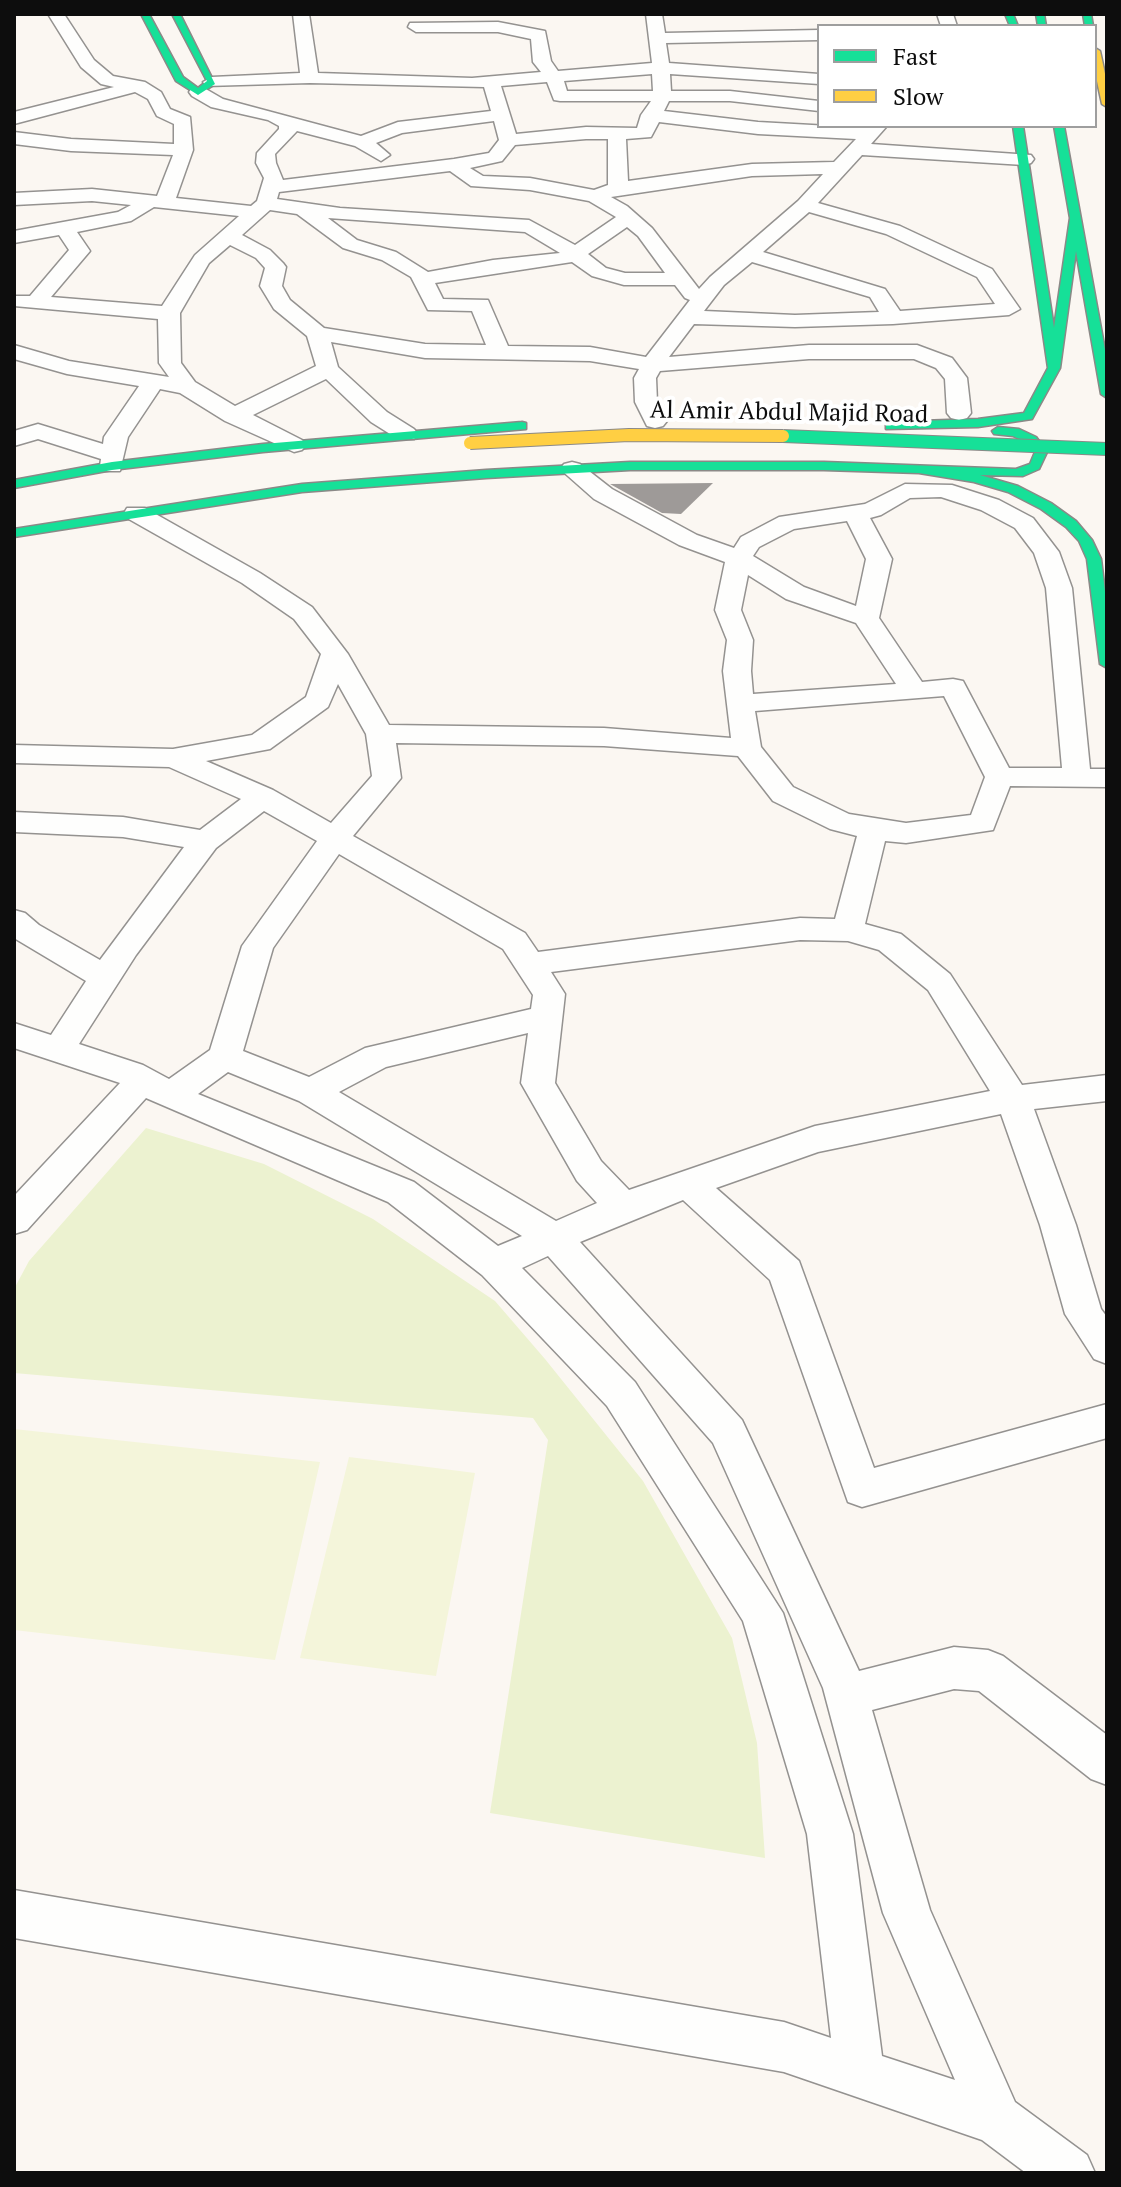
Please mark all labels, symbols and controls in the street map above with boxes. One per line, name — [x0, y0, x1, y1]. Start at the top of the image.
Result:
legend — [817, 24, 1097, 128]
text: Fast — [893, 40, 937, 72]
text: Slow — [893, 80, 944, 112]
street label: Al Amir Abdul Majid Road — [650, 396, 928, 430]

